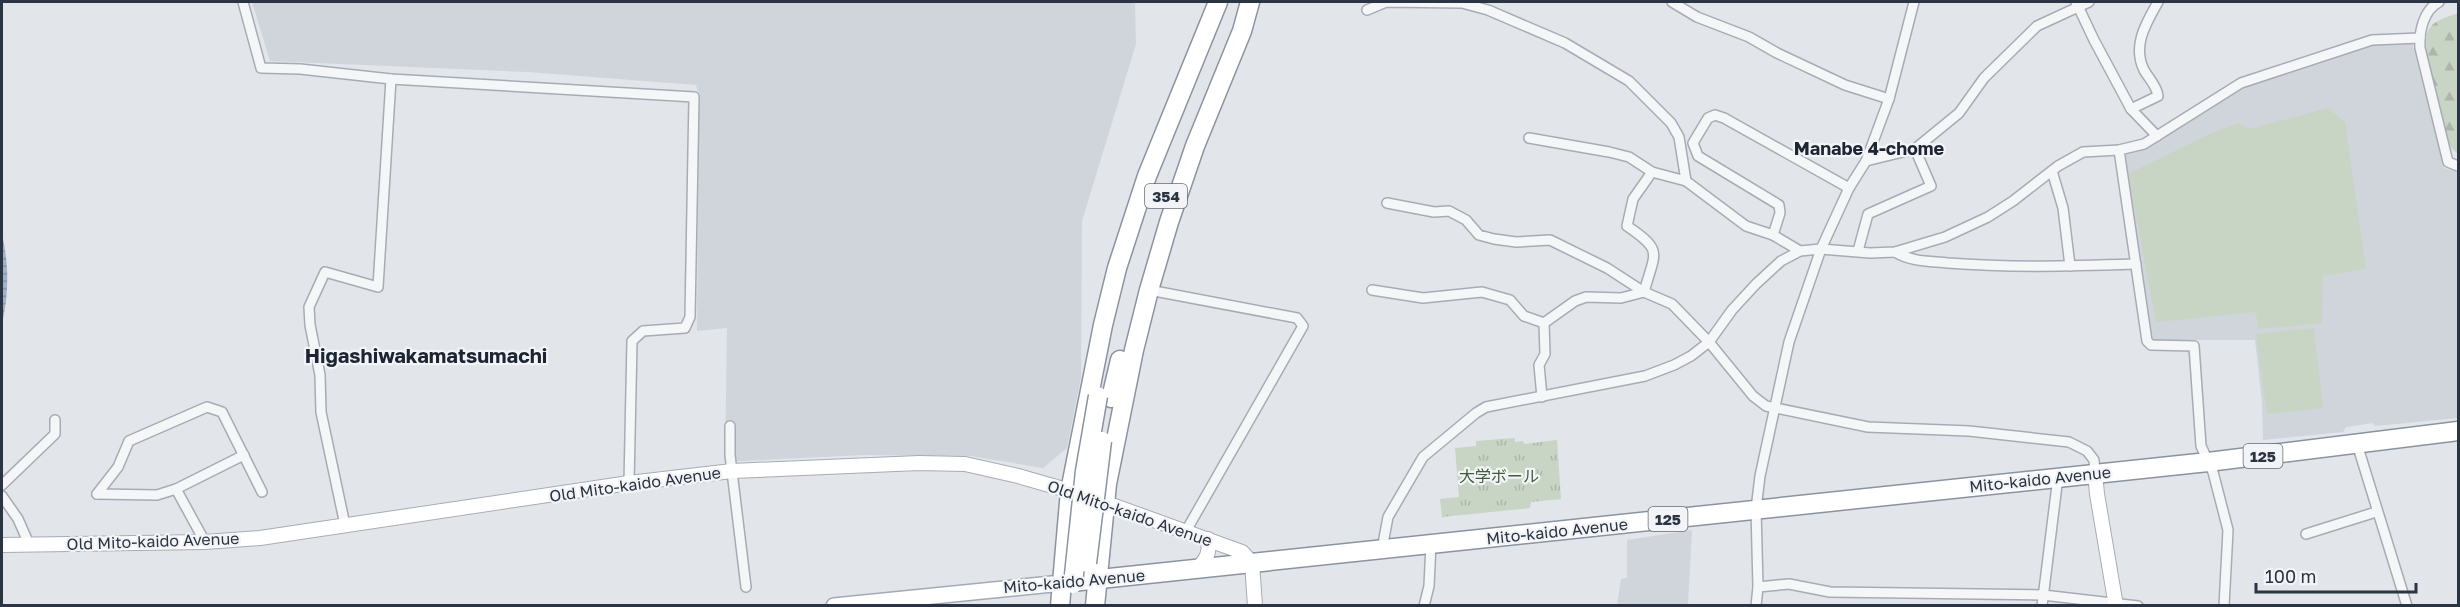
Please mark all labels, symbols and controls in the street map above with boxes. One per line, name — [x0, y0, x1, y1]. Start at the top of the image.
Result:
district label: Manabe 4-chome — [1794, 137, 1945, 159]
road number: 354 — [1145, 184, 1187, 208]
district label: Higashiwakamatsumachi — [305, 343, 547, 367]
road number: 125 — [2244, 444, 2282, 468]
street label: Old Mito-kaido Avenue — [548, 462, 722, 506]
street label: Mito-kaido Avenue — [1968, 462, 2112, 496]
park label: 大学ボール — [1459, 466, 1539, 486]
street label: Old Mito-kaido Avenue — [1045, 475, 1215, 551]
road number: 125 — [1648, 507, 1688, 531]
street label: Mito-kaido Avenue — [1485, 514, 1629, 548]
street label: Old Mito-kaido Avenue — [66, 528, 240, 554]
scale bar — [2256, 556, 2416, 594]
street label: Mito-kaido Avenue — [1002, 565, 1146, 597]
text: 100 m — [2265, 565, 2316, 587]

